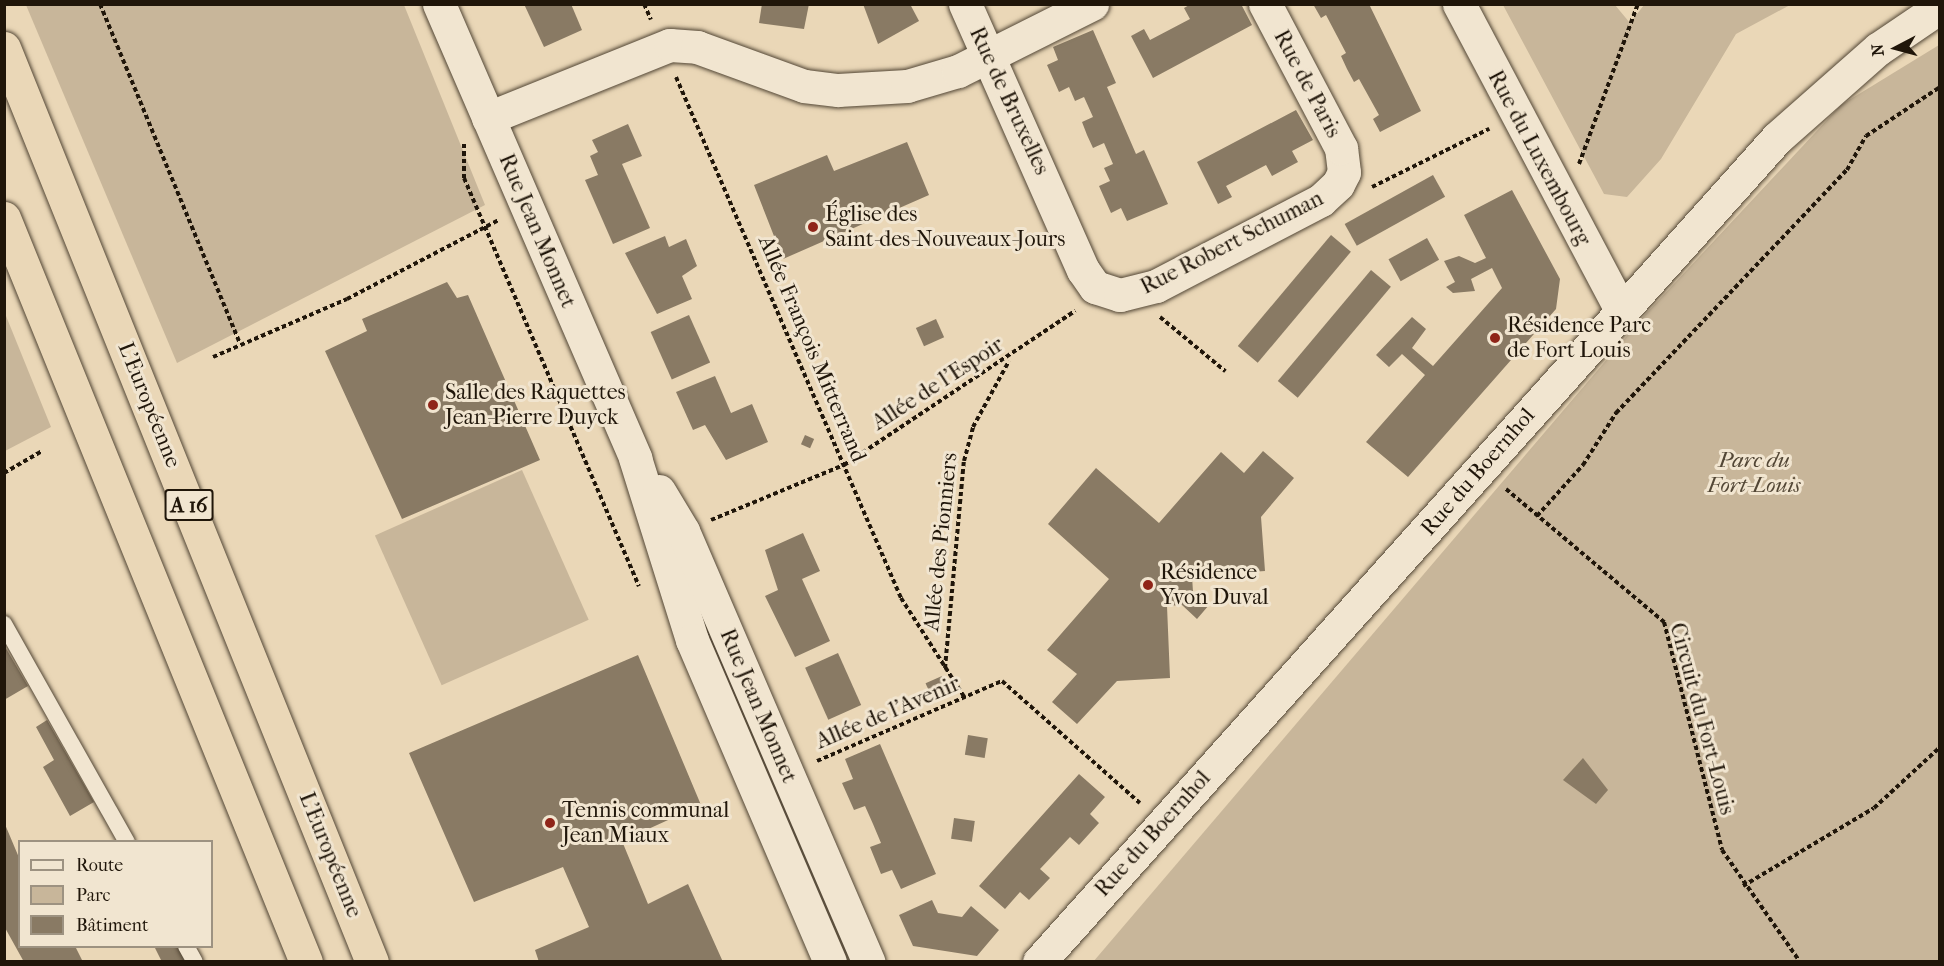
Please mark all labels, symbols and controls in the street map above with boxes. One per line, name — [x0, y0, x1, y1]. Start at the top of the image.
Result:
north arrow — [1866, 18, 1926, 78]
street label: Rue de Bruxelles — [963, 23, 1055, 179]
street label: Rue de Paris — [1268, 26, 1346, 142]
text: N — [1868, 43, 1888, 57]
street label: Rue du Luxembourg — [1482, 66, 1596, 250]
street label: Rue Jean Monnet — [493, 150, 581, 312]
street label: Rue Robert Schuman — [1136, 186, 1328, 300]
place label: Église des Saint-des-Nouveaux-Jours — [825, 201, 1065, 252]
marker: Église des Saint-des-Nouveaux-Jours — [806, 220, 820, 234]
street label: Allée François Mitterrand — [752, 232, 872, 466]
place label: Résidence Parc de Fort Louis — [1507, 312, 1651, 364]
marker: Résidence Parc de Fort Louis — [1488, 331, 1502, 345]
street label: Allée de l'Espoir — [867, 332, 1009, 436]
street label: L'Européenne — [112, 338, 186, 472]
place label: Salle des Raquettes Jean-Pierre Duyck — [445, 379, 626, 430]
marker: Salle des Raquettes Jean-Pierre Duyck — [426, 398, 440, 412]
street label: Rue du Boernhol — [1415, 403, 1541, 541]
park label: Parc du Fort-Louis — [1707, 447, 1801, 499]
street label: Allée des Pionniers — [919, 451, 963, 633]
road number: A 16 — [164, 487, 214, 523]
place label: Résidence Yvon Duval — [1160, 559, 1269, 610]
marker: Résidence Yvon Duval — [1141, 578, 1155, 592]
street label: Circuit du Fort-Louis — [1664, 620, 1740, 818]
street label: Rue Jean Monnet — [714, 625, 802, 787]
street label: Allée de l'Avenir — [812, 671, 964, 755]
street label: Rue du Boernhol — [1090, 766, 1216, 902]
street label: L'Européenne — [293, 788, 367, 922]
place label: Tennis communal Jean Miaux — [562, 797, 729, 848]
marker: Tennis communal Jean Miaux — [543, 816, 557, 830]
legend — [18, 840, 213, 948]
text: Route — [76, 855, 123, 876]
text: Parc — [76, 885, 111, 906]
text: Bâtiment — [76, 915, 148, 936]

